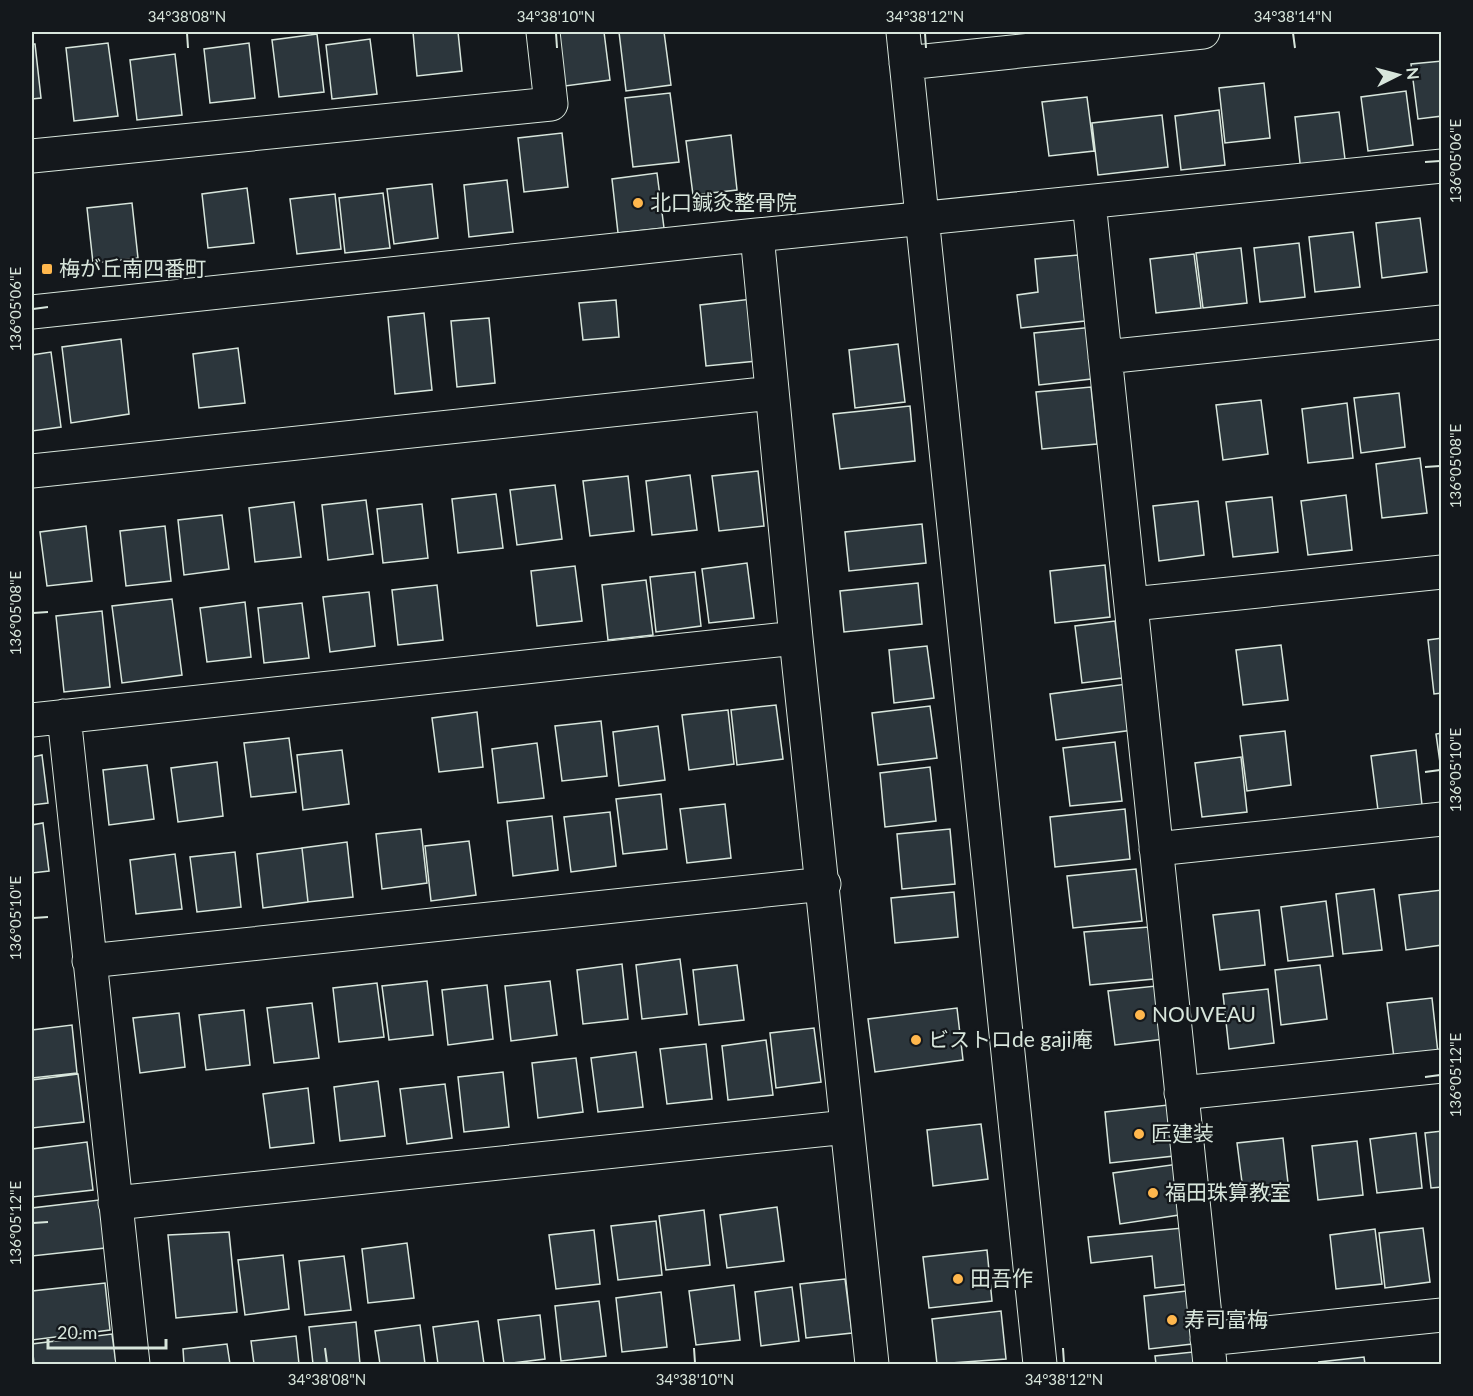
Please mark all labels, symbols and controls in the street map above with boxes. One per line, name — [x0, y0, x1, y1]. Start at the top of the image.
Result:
text: 34°38'08"N — [148, 7, 226, 25]
text: 34°38'10"N — [517, 7, 595, 25]
text: 34°38'12"N — [886, 7, 964, 25]
text: 34°38'14"N — [1254, 7, 1332, 25]
north arrow — [1368, 45, 1428, 105]
text: N — [1403, 66, 1424, 81]
text: 136°05'06"E — [1446, 119, 1464, 203]
place label: 北口鍼灸整骨院 — [650, 189, 797, 214]
marker: 北口鍼灸整骨院 — [631, 196, 645, 210]
place label: 梅が丘南四番町 — [59, 255, 206, 280]
marker: 梅が丘南四番町 — [40, 262, 54, 276]
text: 136°05'06"E — [6, 267, 24, 351]
text: 136°05'08"E — [1446, 424, 1464, 508]
text: 136°05'08"E — [6, 571, 24, 655]
text: 136°05'10"E — [1446, 728, 1464, 812]
text: 136°05'10"E — [6, 876, 24, 960]
place label: NOUVEAU — [1152, 1001, 1256, 1026]
marker: NOUVEAU — [1133, 1008, 1147, 1022]
place label: ビストロde gaji庵 — [928, 1026, 1093, 1051]
marker: ビストロde gaji庵 — [909, 1033, 923, 1047]
text: 136°05'12"E — [1446, 1033, 1464, 1117]
place label: 匠建装 — [1151, 1120, 1214, 1145]
marker: 匠建装 — [1132, 1127, 1146, 1141]
place label: 福田珠算教室 — [1165, 1179, 1291, 1204]
text: 136°05'12"E — [6, 1181, 24, 1265]
marker: 福田珠算教室 — [1146, 1186, 1160, 1200]
place label: 田吾作 — [970, 1265, 1033, 1290]
marker: 田吾作 — [951, 1272, 965, 1286]
place label: 寿司富梅 — [1184, 1306, 1268, 1331]
scale bar — [48, 1312, 166, 1350]
marker: 寿司富梅 — [1165, 1313, 1179, 1327]
text: 20 m — [57, 1321, 97, 1343]
text: 34°38'08"N — [288, 1370, 366, 1388]
text: 34°38'10"N — [656, 1370, 734, 1388]
text: 34°38'12"N — [1025, 1370, 1103, 1388]

